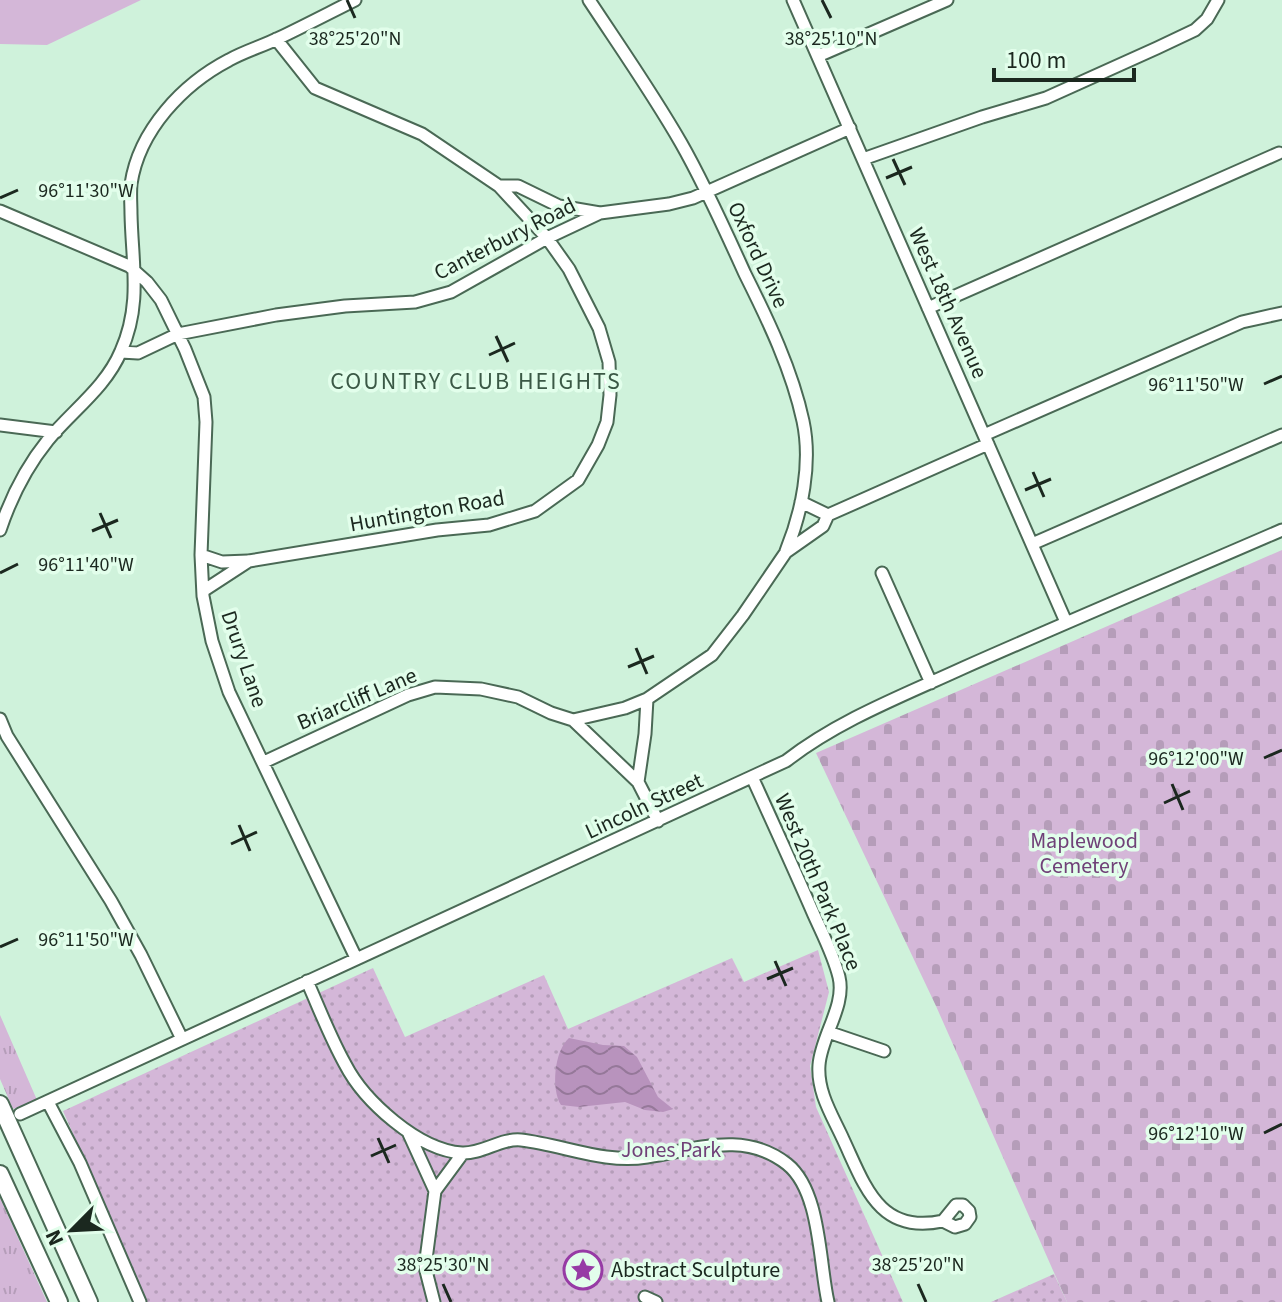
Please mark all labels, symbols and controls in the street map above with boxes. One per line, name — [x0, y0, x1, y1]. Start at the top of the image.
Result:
text: 38°25'20"N — [309, 25, 401, 53]
text: 38°25'10"N — [785, 25, 877, 53]
scale bar — [994, 32, 1134, 82]
text: 100 m — [1006, 43, 1066, 78]
text: 96°11'30"W — [38, 177, 134, 205]
street label: Canterbury Road — [428, 189, 582, 289]
street label: Oxford Drive — [719, 197, 797, 313]
street label: West 18th Avenue — [900, 222, 996, 384]
district label: COUNTRY CLUB HEIGHTS — [330, 364, 622, 399]
text: 96°11'50"W — [1148, 371, 1244, 399]
street label: Huntington Road — [347, 482, 507, 540]
text: 96°11'40"W — [38, 551, 134, 579]
street label: Drury Lane — [212, 606, 276, 712]
street label: Briarcliff Lane — [292, 659, 422, 739]
text: 96°12'00"W — [1148, 745, 1244, 773]
street label: Lincoln Street — [580, 764, 709, 847]
street label: West 20th Park Place — [766, 788, 870, 976]
park label: Maplewood Cemetery — [1030, 825, 1138, 882]
text: 96°11'50"W — [38, 926, 134, 954]
text: 96°12'10"W — [1148, 1120, 1244, 1148]
park label: Jones Park — [621, 1134, 721, 1166]
north arrow — [32, 1190, 112, 1270]
text: N — [37, 1225, 72, 1251]
place icon: Abstract Sculpture — [562, 1249, 604, 1291]
text: 38°25'30"N — [397, 1251, 489, 1279]
text: 38°25'20"N — [872, 1251, 964, 1279]
place label: Abstract Sculpture — [611, 1254, 780, 1286]

